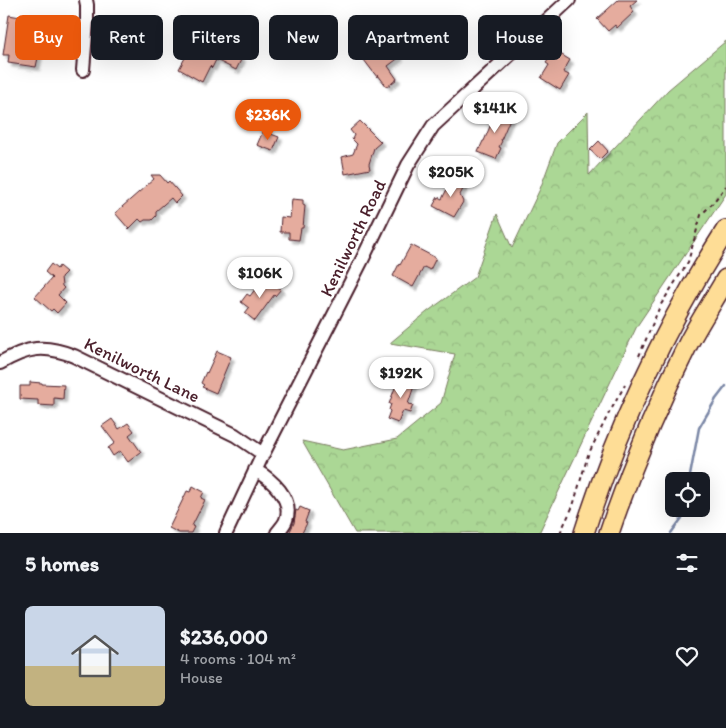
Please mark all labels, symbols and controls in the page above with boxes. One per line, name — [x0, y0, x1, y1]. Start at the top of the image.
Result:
chip: Buy — [15, 15, 81, 60]
chip: Rent — [91, 15, 163, 60]
chip: Filters — [173, 15, 259, 60]
chip: New — [269, 15, 338, 60]
chip: Apartment — [348, 15, 468, 60]
chip: House — [478, 15, 562, 60]
pin: $141K — [460, 92, 530, 134]
pin: $236K — [233, 98, 303, 141]
text: $141K — [474, 98, 516, 117]
text: $236K — [246, 105, 290, 124]
pin: $205K — [416, 156, 486, 198]
text: $205K — [428, 162, 474, 181]
street label: Kenilworth Road — [315, 176, 391, 300]
pin: $106K — [225, 256, 295, 299]
text: $106K — [238, 263, 282, 282]
street label: Kenilworth Lane — [81, 333, 203, 407]
pin: $192K — [366, 356, 436, 399]
text: $192K — [380, 363, 422, 382]
map controls — [665, 472, 710, 517]
button: locate — [665, 472, 710, 517]
icon: filters — [673, 549, 701, 577]
text: 5 homes — [25, 551, 99, 576]
text: $236,000 — [180, 624, 268, 649]
icon: home — [65, 626, 125, 686]
icon: heart — [673, 642, 701, 670]
text: 4 rooms · 104 m² — [180, 649, 296, 668]
text: House — [180, 668, 223, 687]

